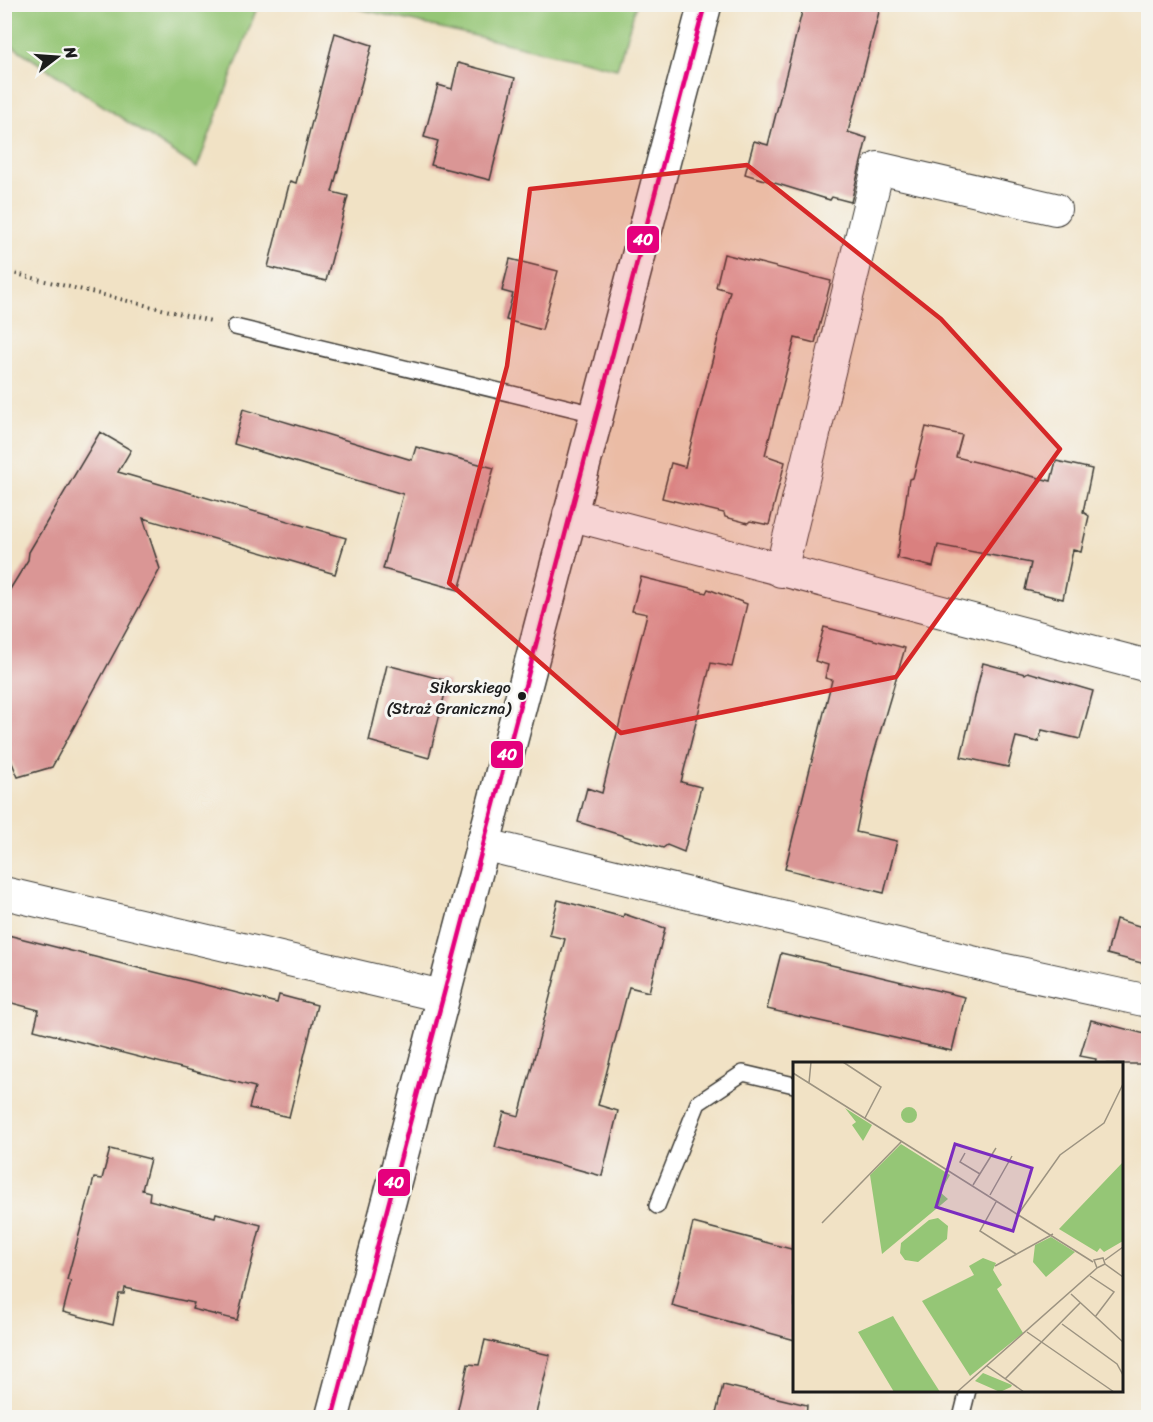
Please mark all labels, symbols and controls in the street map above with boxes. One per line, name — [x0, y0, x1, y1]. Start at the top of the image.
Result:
north arrow — [27, 27, 87, 87]
text: N — [55, 42, 87, 63]
line badge: 40 — [626, 225, 660, 254]
text: 40 — [632, 225, 653, 254]
place label: Sikorskiego (Straż Graniczna) — [386, 673, 512, 723]
marker: Sikorskiego (Straż Graniczna) — [516, 690, 528, 702]
line badge: 40 — [490, 740, 524, 769]
text: 40 — [496, 740, 517, 769]
inset map — [793, 1062, 1123, 1392]
line badge: 40 — [377, 1168, 411, 1197]
text: 40 — [383, 1168, 404, 1197]

